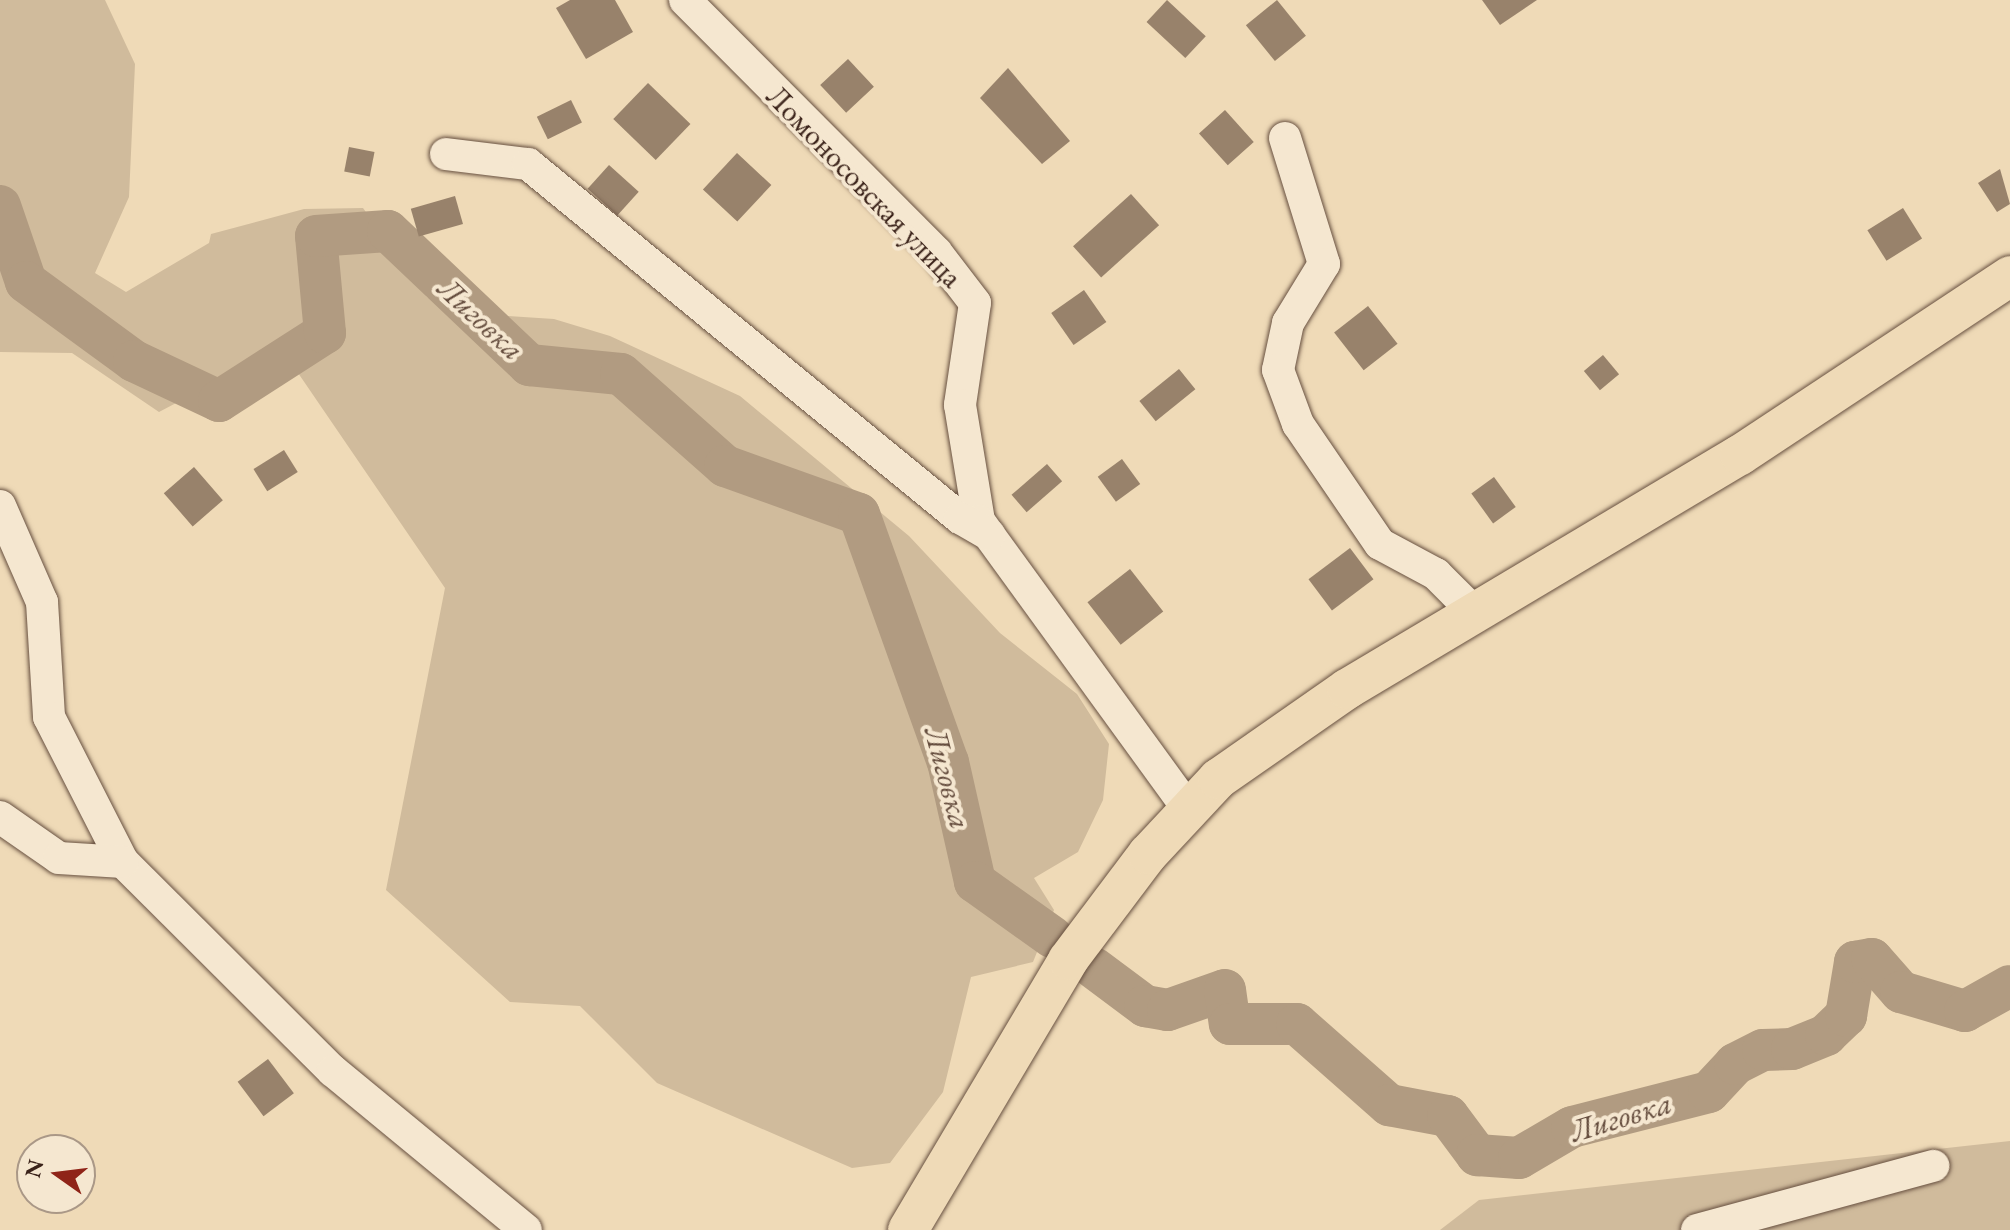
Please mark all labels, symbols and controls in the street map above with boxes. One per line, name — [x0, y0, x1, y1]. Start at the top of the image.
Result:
street label: Ломоносовская улица — [759, 79, 969, 295]
water label: Лиговка — [430, 270, 532, 368]
water label: Лиговка — [916, 723, 980, 833]
water label: Лиговка — [1566, 1083, 1676, 1151]
north arrow — [16, 1134, 96, 1214]
text: N — [18, 1156, 50, 1181]

